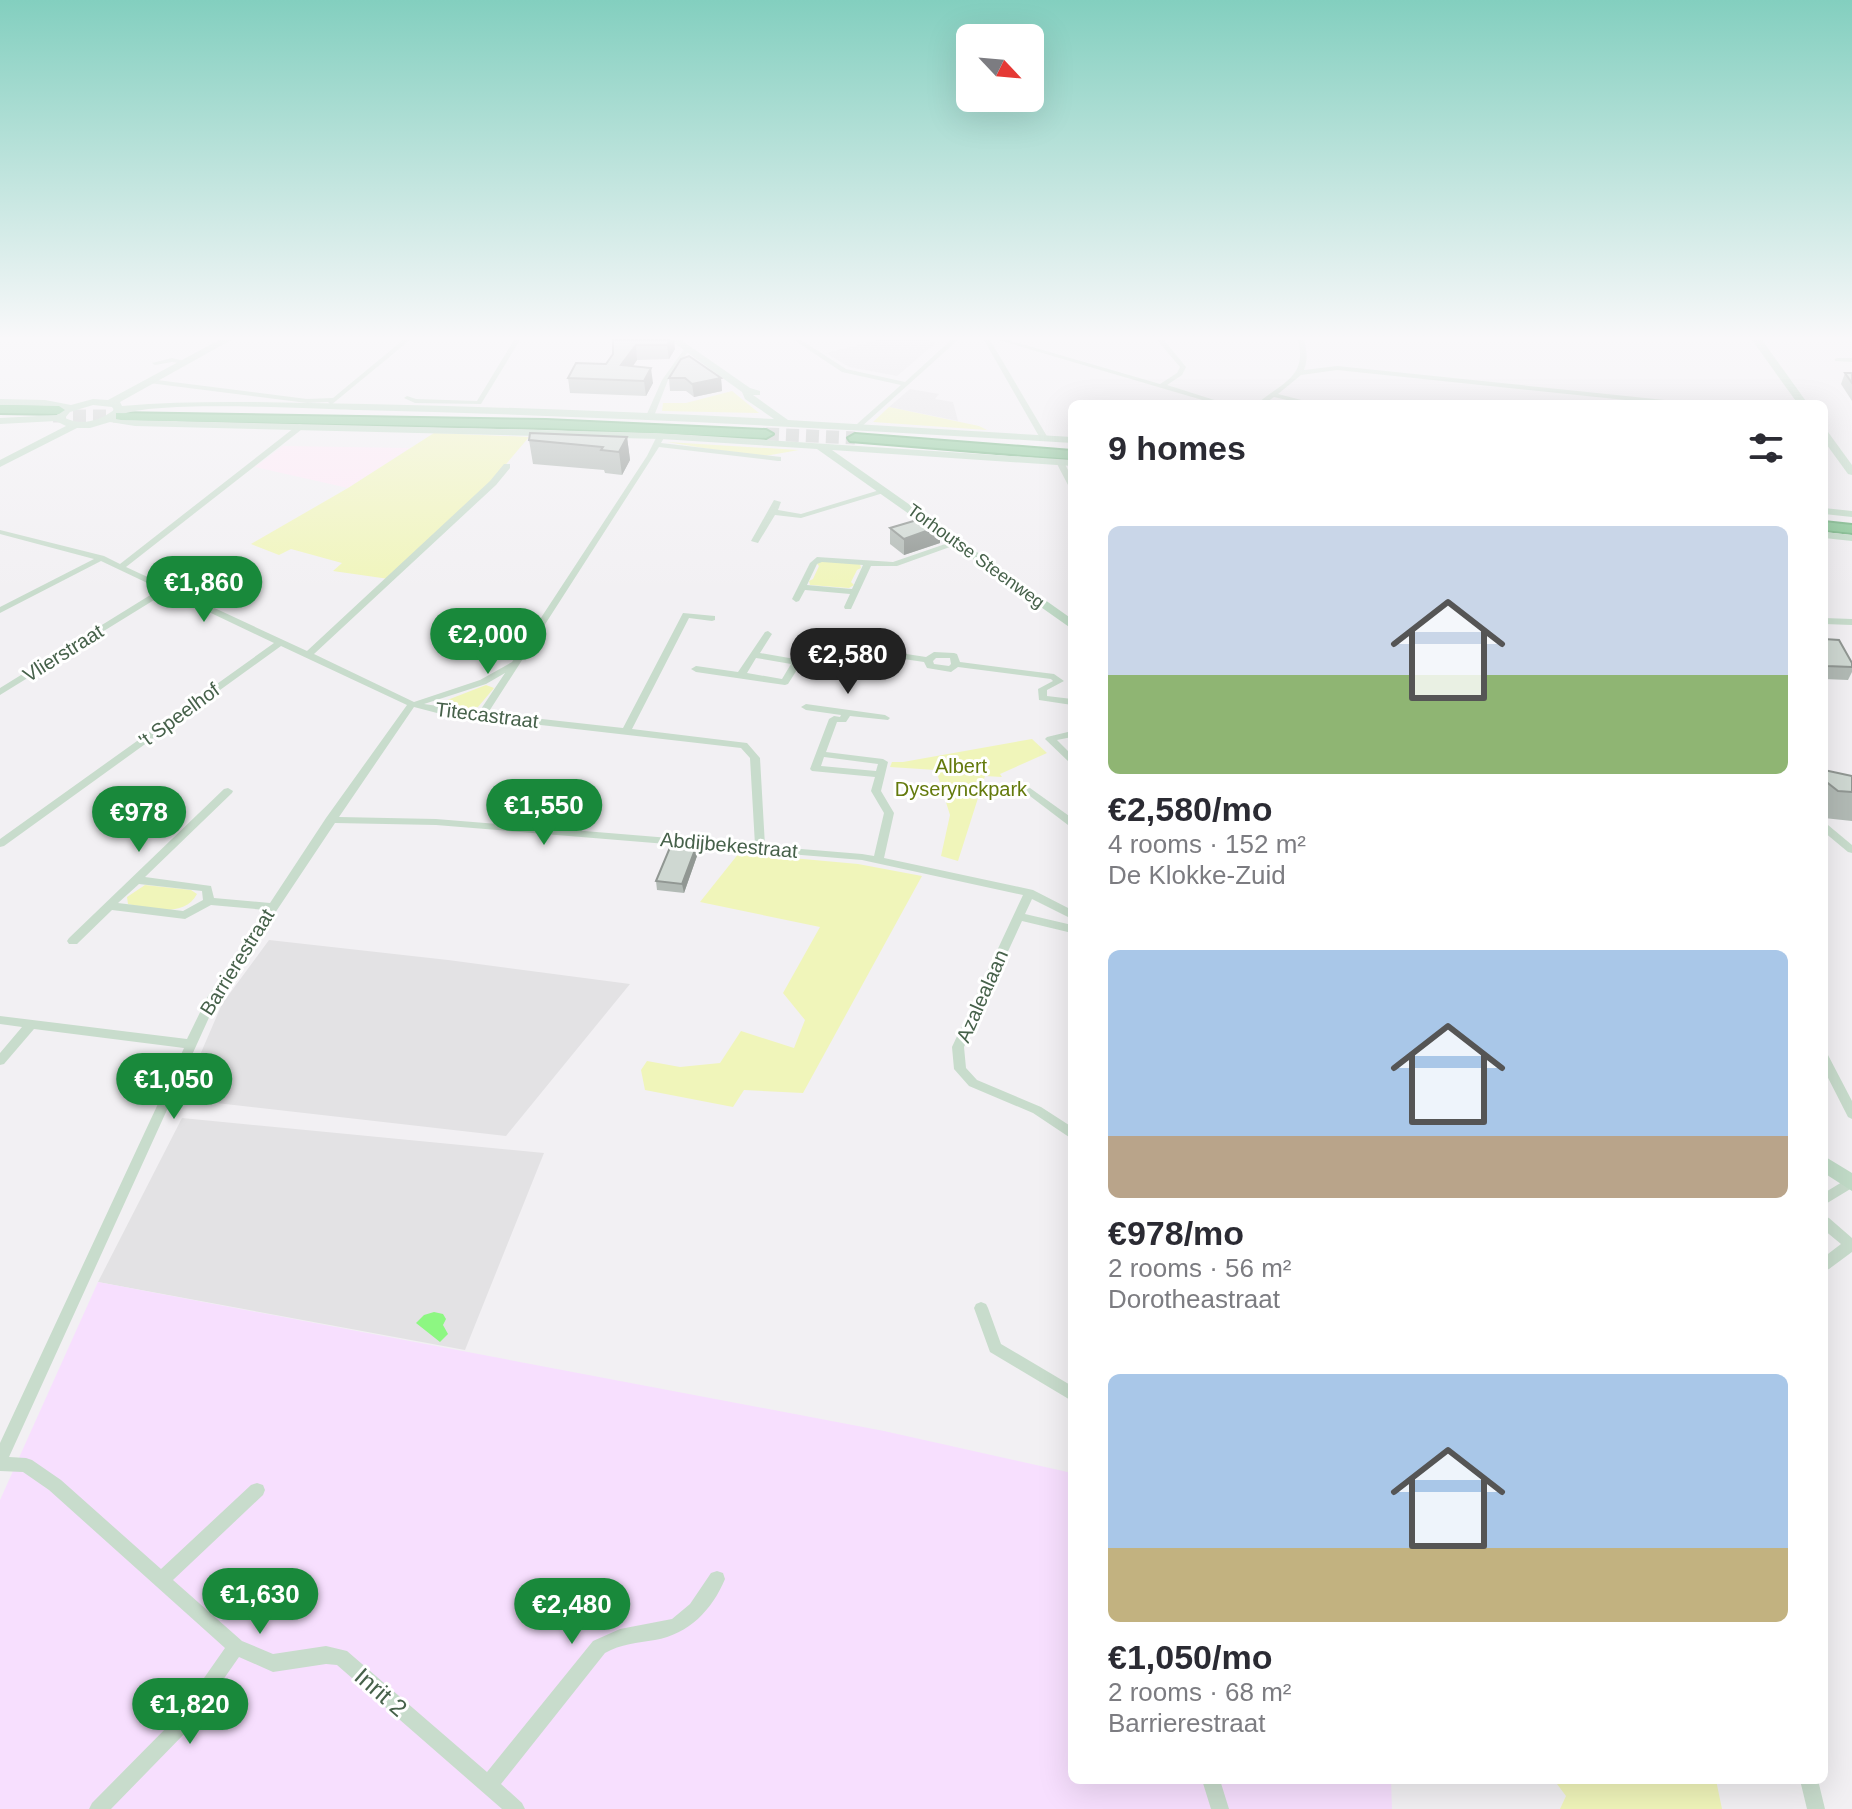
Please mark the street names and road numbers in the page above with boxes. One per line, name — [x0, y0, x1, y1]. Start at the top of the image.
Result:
street label: Torhoutse Steenweg — [904, 500, 1048, 612]
street label: Vlierstraat — [19, 620, 107, 686]
street label: 't Speelhof — [135, 678, 224, 751]
street label: Titecastraat — [434, 698, 540, 732]
street label: Abdijbekestraat — [659, 828, 799, 862]
street label: Barrierestraat — [196, 904, 279, 1019]
street label: Azalealaan — [952, 946, 1012, 1046]
street label: Inrit 2 — [349, 1662, 413, 1722]

